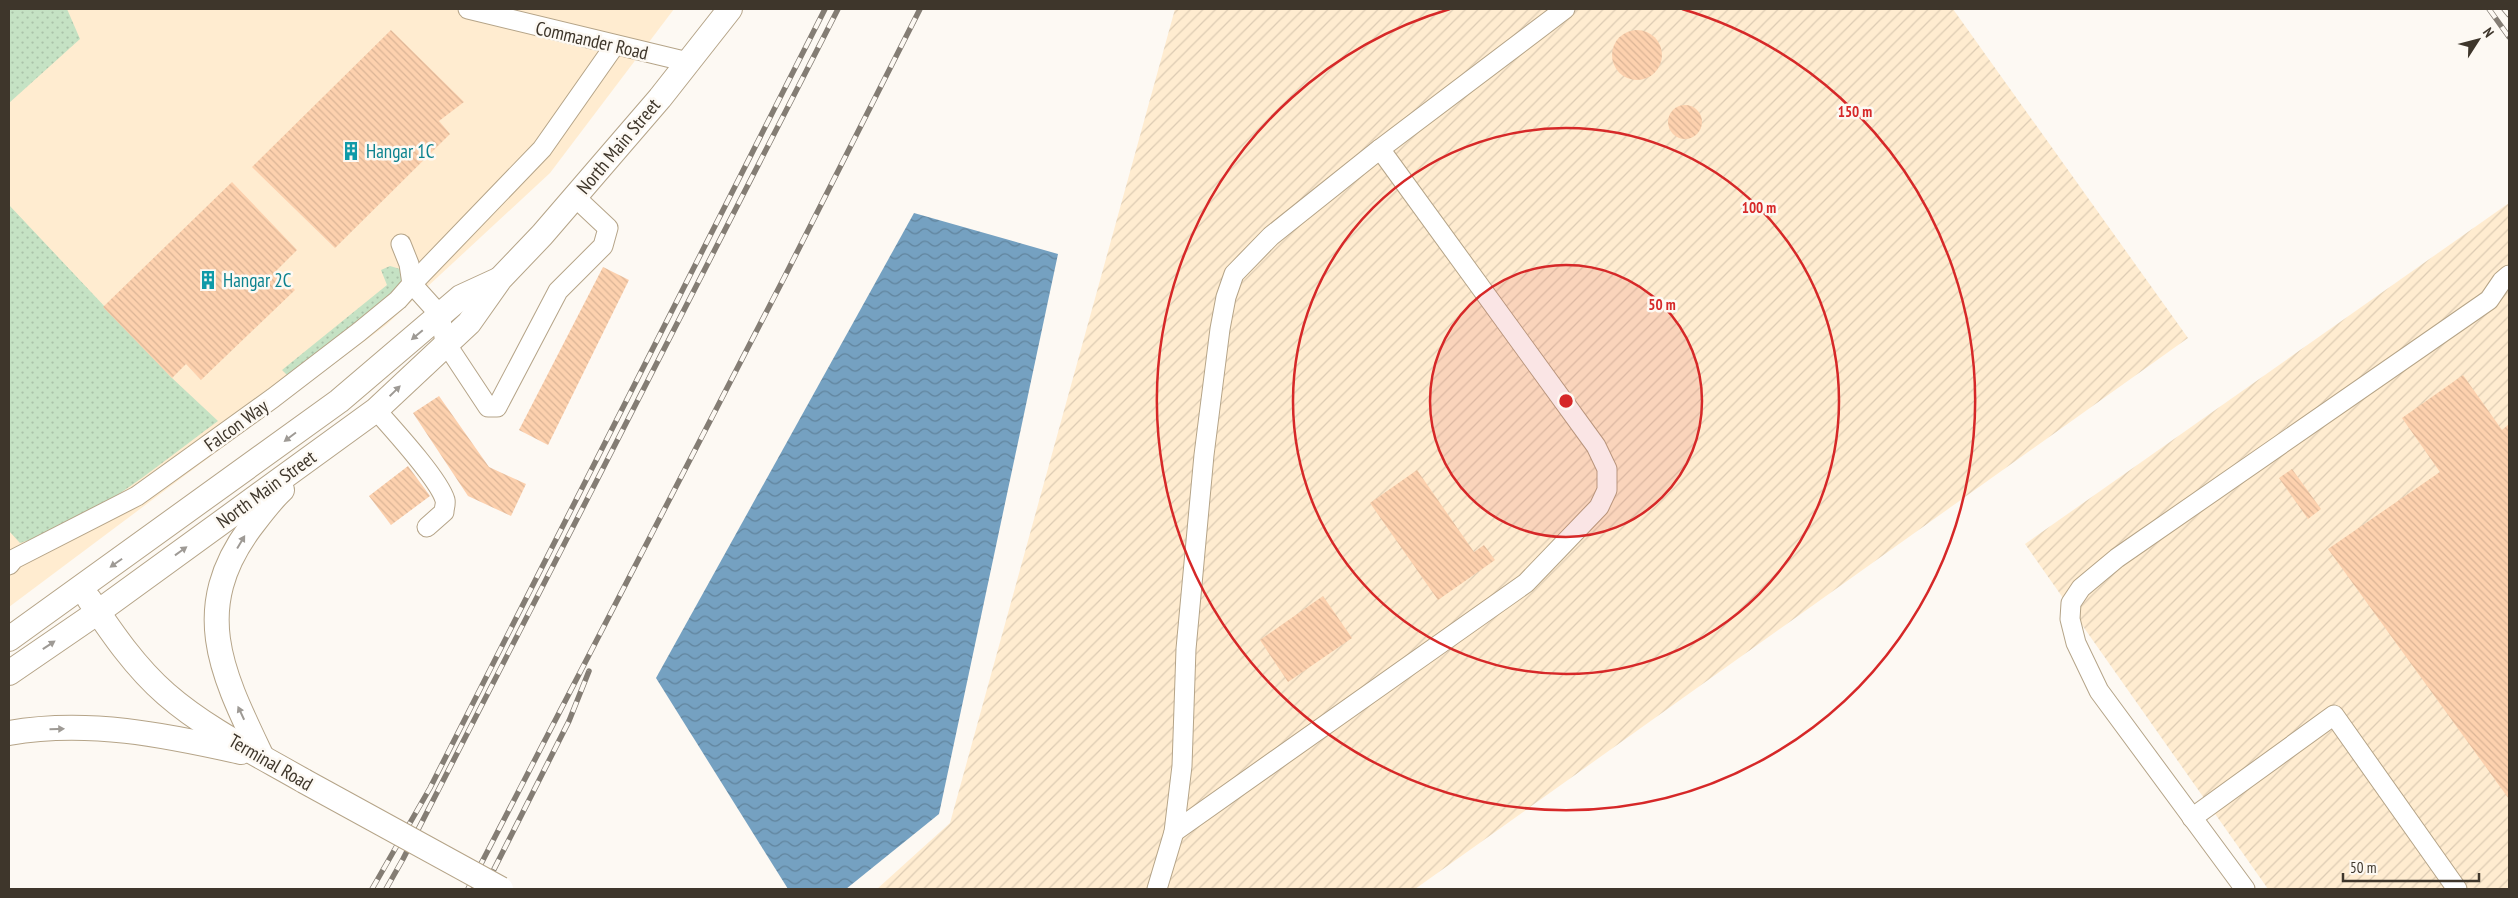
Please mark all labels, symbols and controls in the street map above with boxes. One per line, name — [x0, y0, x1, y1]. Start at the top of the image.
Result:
street label: Commander Road — [533, 15, 651, 65]
north arrow — [2453, 15, 2503, 65]
text: N — [2479, 24, 2498, 41]
street label: North Main Street — [571, 93, 665, 199]
text: 150 m — [1838, 102, 1872, 121]
place label: Hangar 1C — [366, 139, 435, 163]
building icon: Hangar 1C — [340, 140, 362, 162]
text: 100 m — [1742, 198, 1776, 217]
place label: Hangar 2C — [223, 268, 292, 292]
building icon: Hangar 2C — [197, 269, 219, 291]
text: 50 m — [1648, 295, 1676, 314]
one-way arrow — [411, 329, 423, 341]
one-way arrow — [389, 385, 401, 397]
centre of rings — [1557, 392, 1575, 410]
street label: Falcon Way — [199, 393, 273, 456]
one-way arrow — [283, 432, 297, 442]
street label: North Main Street — [212, 444, 321, 533]
one-way arrow — [236, 536, 245, 549]
one-way arrow — [174, 546, 188, 556]
one-way arrow — [109, 558, 123, 568]
one-way arrow — [42, 640, 56, 650]
one-way arrow — [237, 706, 245, 720]
one-way arrow — [49, 724, 65, 732]
street label: Terminal Road — [225, 728, 317, 796]
scale bar — [2343, 850, 2479, 882]
text: 50 m — [2350, 858, 2376, 877]

